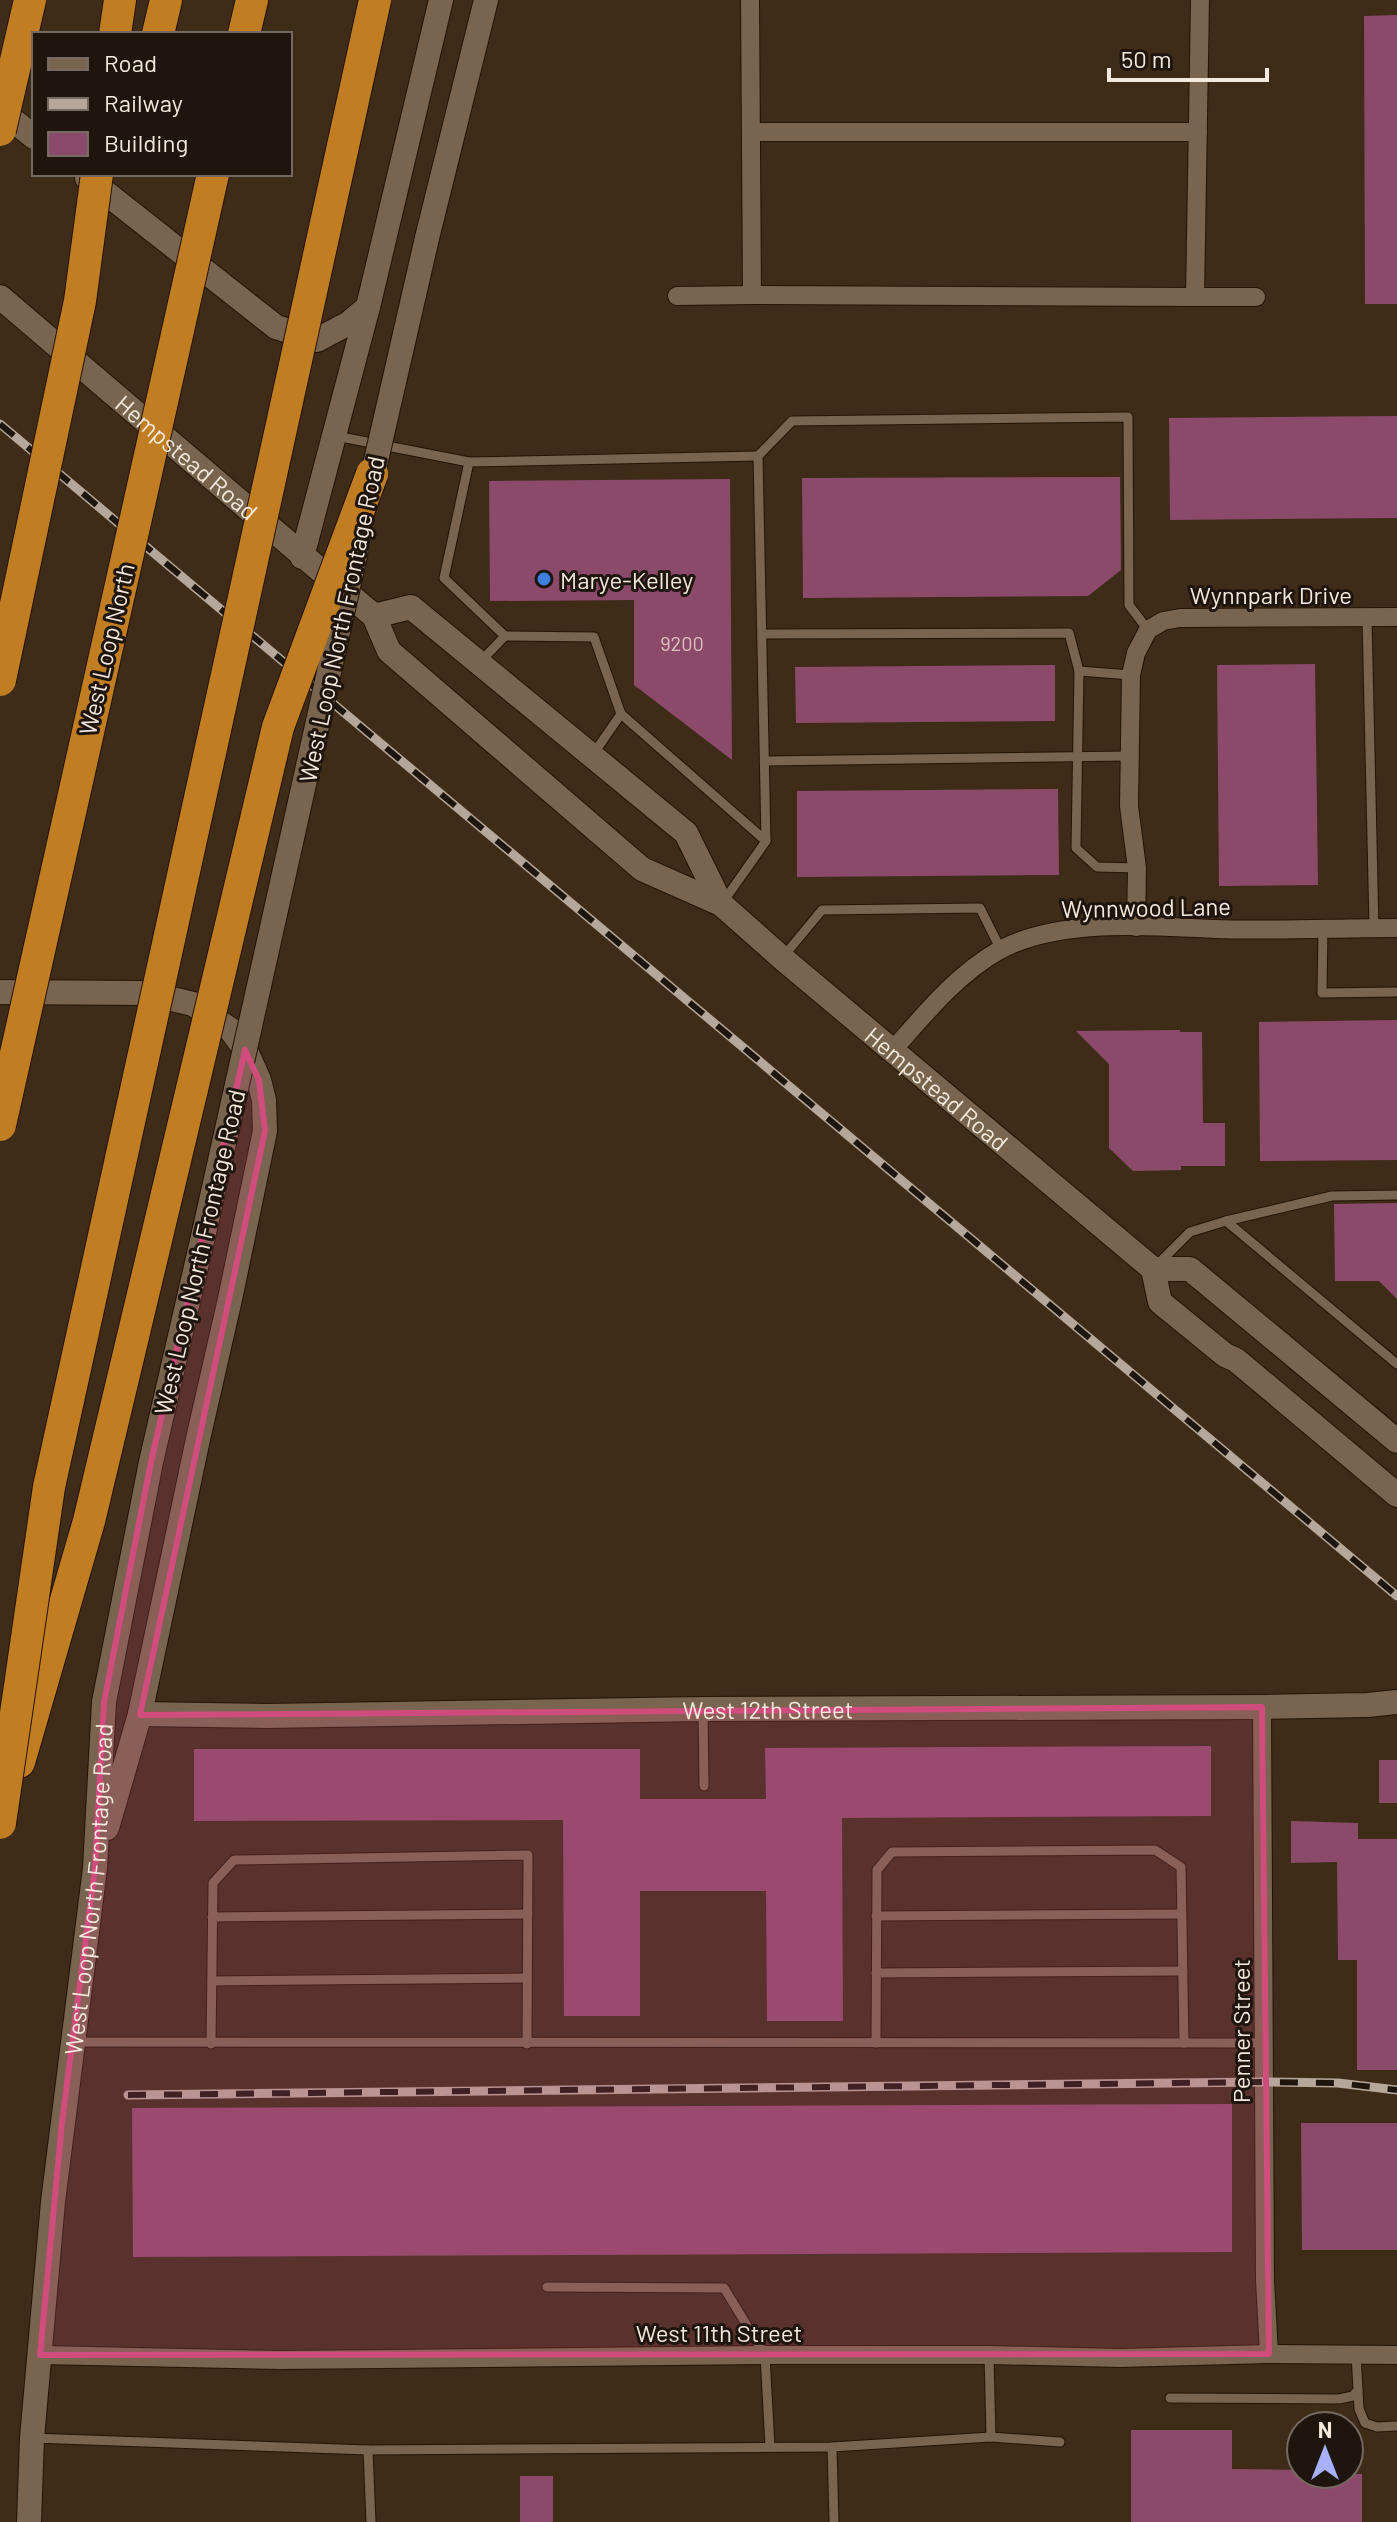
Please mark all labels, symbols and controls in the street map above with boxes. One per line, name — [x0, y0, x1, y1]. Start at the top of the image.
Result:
legend — [32, 32, 292, 176]
scale bar — [1109, 32, 1267, 82]
text: 50 m — [1121, 44, 1172, 73]
text: Road — [104, 48, 157, 77]
text: Railway — [104, 88, 183, 117]
text: Building — [104, 128, 188, 157]
street label: Hempstead Road — [110, 388, 264, 525]
street label: West Loop North Frontage Road — [292, 453, 390, 785]
street label: West Loop North — [72, 560, 140, 738]
place label: Marye-Kelley — [560, 565, 693, 594]
marker: Marye-Kelley — [535, 570, 553, 588]
street label: Wynnpark Drive — [1190, 580, 1352, 609]
house number: 9200 — [660, 631, 704, 655]
street label: Wynnwood Lane — [1061, 891, 1231, 923]
street label: Hempstead Road — [860, 1020, 1015, 1156]
street label: West Loop North Frontage Road — [147, 1087, 251, 1417]
street label: West 12th Street — [682, 1694, 853, 1724]
street label: West Loop North Frontage Road — [57, 1723, 117, 2056]
street label: Penner Street — [1226, 1959, 1255, 2103]
street label: West 11th Street — [636, 2318, 802, 2347]
north arrow — [1285, 2410, 1365, 2490]
text: N — [1318, 2416, 1332, 2442]

